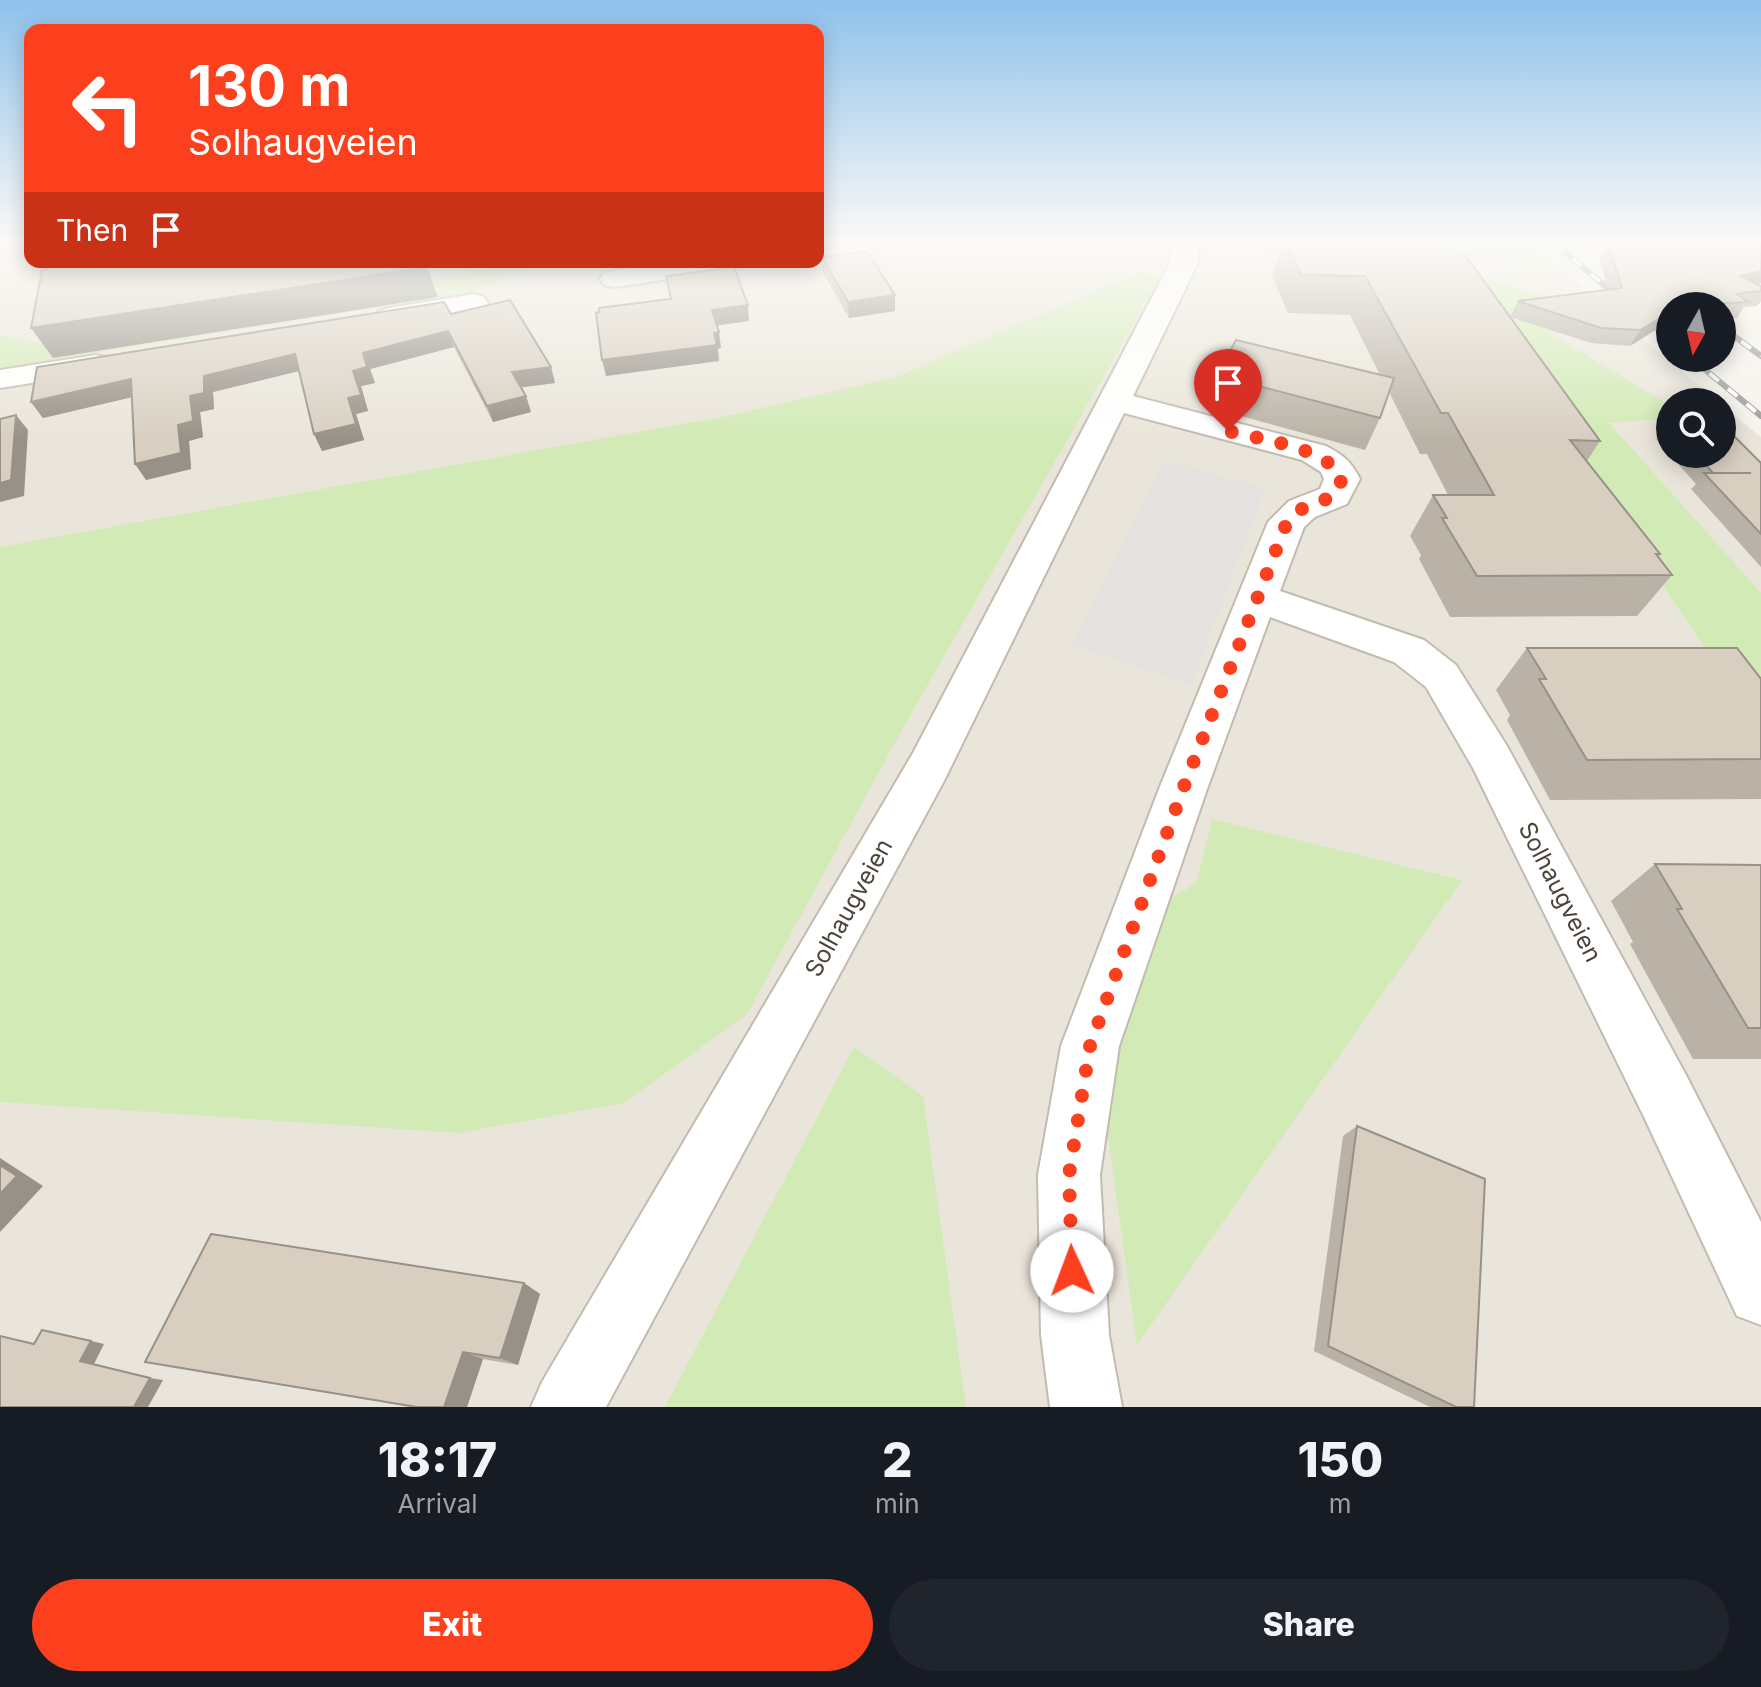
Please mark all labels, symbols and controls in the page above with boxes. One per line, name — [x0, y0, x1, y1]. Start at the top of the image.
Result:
text: 130 m — [188, 52, 350, 120]
icon: left — [56, 56, 160, 160]
text: Solhaugveien — [188, 120, 418, 164]
icon: arrive — [144, 208, 188, 252]
text: Then — [56, 212, 128, 248]
north arrow — [1656, 292, 1736, 372]
map controls — [1656, 292, 1736, 468]
pin — [1194, 349, 1262, 431]
icon: arrive — [1206, 361, 1250, 405]
button: search — [1656, 388, 1736, 468]
street label: Solhaugveien — [1513, 817, 1608, 967]
street label: Solhaugveien — [799, 834, 898, 982]
position arrow — [1030, 1229, 1114, 1313]
text: 18:17 — [378, 1430, 497, 1489]
text: 2 — [882, 1430, 913, 1489]
text: 150 — [1297, 1430, 1383, 1489]
text: Arrival — [398, 1488, 478, 1519]
text: min — [875, 1488, 920, 1519]
text: m — [1329, 1488, 1352, 1519]
button: Exit — [32, 1579, 873, 1671]
button: Share — [889, 1579, 1729, 1671]

